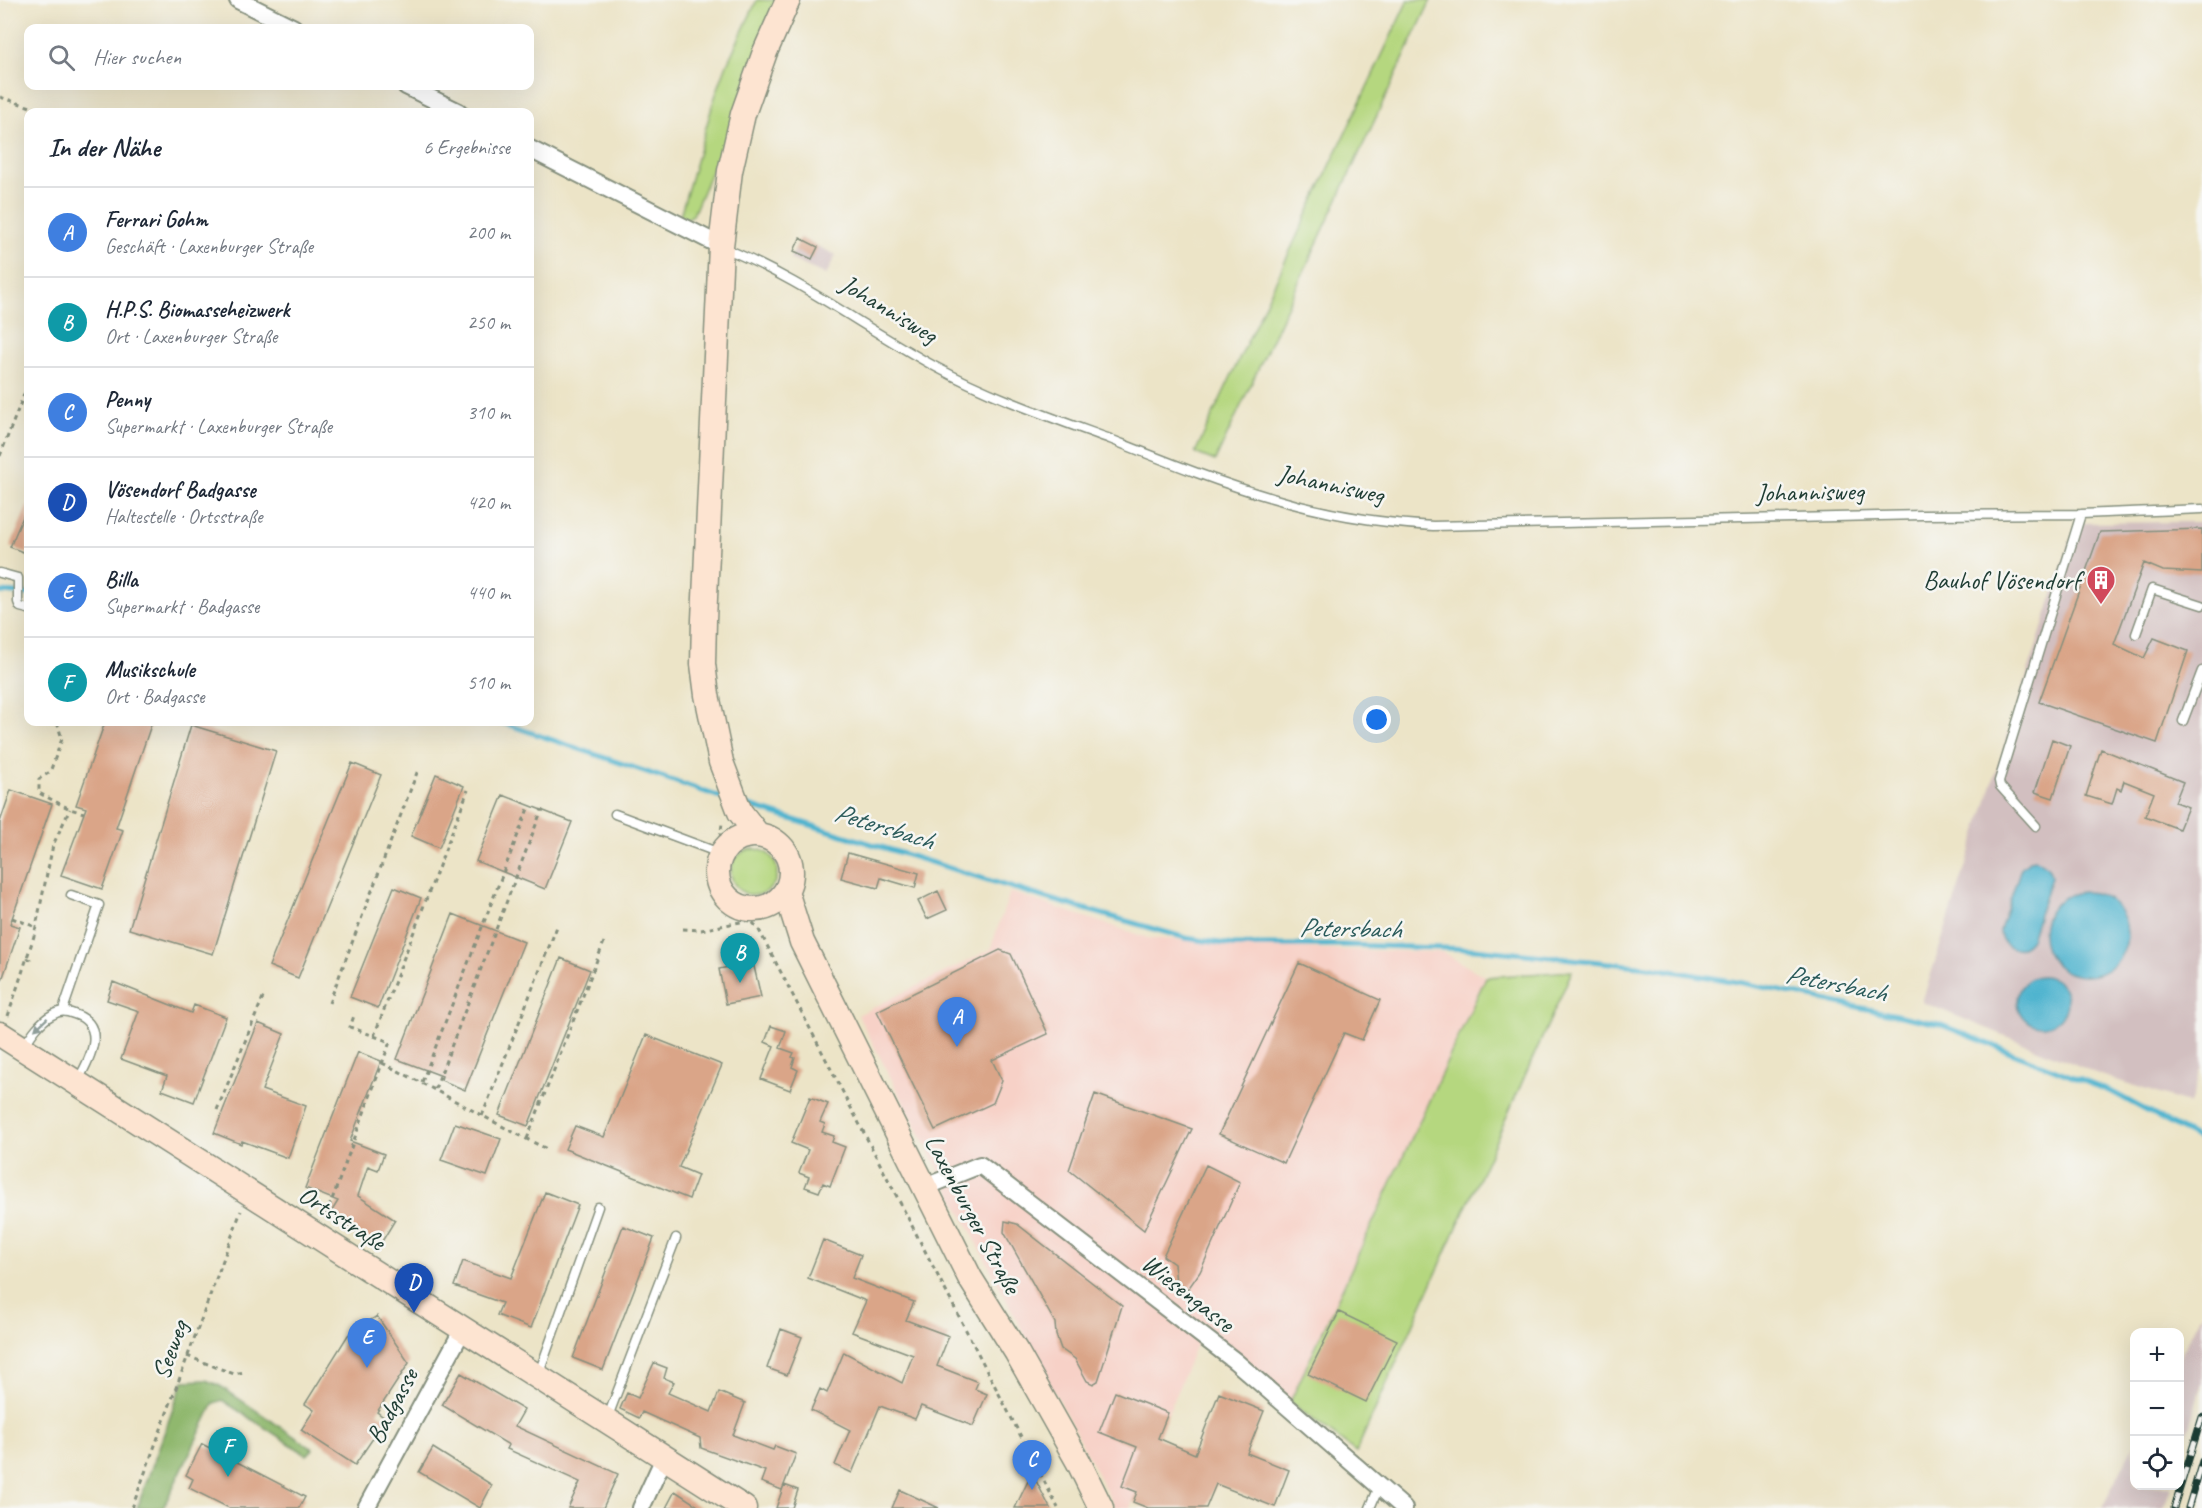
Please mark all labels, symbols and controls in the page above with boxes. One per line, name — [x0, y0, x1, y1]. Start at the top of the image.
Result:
search box — [24, 24, 534, 90]
icon: search — [45, 41, 78, 74]
text: Hier suchen — [93, 43, 181, 71]
text: In der Nähe — [48, 131, 160, 164]
text: 6 Ergebnisse — [423, 135, 510, 160]
text: Ferrari Gohm — [105, 206, 207, 234]
text: A — [62, 220, 73, 245]
text: 200 m — [467, 220, 510, 245]
text: Geschäft · Laxenburger Straße — [105, 234, 313, 259]
street label: Johannisweg — [833, 266, 945, 352]
text: H.P.S. Biomasseheizwerk — [105, 296, 290, 324]
text: B — [62, 310, 73, 335]
text: 250 m — [467, 310, 510, 335]
text: Ort · Laxenburger Straße — [105, 324, 277, 349]
text: Penny — [105, 386, 150, 414]
text: C — [63, 400, 72, 425]
text: 310 m — [467, 400, 510, 425]
text: Supermarkt · Laxenburger Straße — [105, 414, 332, 439]
street label: Johannisweg — [1273, 456, 1389, 512]
street label: Johannisweg — [1754, 475, 1866, 509]
text: Vösendorf Badgasse — [105, 476, 255, 504]
text: D — [62, 490, 73, 515]
text: 420 m — [467, 490, 510, 515]
text: Haltestelle · Ortsstraße — [105, 504, 263, 529]
place label: Bauhof Vösendorf — [1923, 564, 2085, 597]
building icon: Bauhof Vösendorf — [2085, 564, 2117, 606]
text: Billa — [105, 566, 138, 594]
text: E — [62, 580, 73, 605]
text: 440 m — [467, 580, 510, 605]
text: Supermarkt · Badgasse — [105, 594, 259, 619]
text: Musikschule — [105, 656, 195, 684]
text: F — [63, 670, 72, 695]
text: 510 m — [467, 670, 510, 695]
text: Ort · Badgasse — [105, 684, 204, 709]
your location — [1362, 705, 1391, 734]
water label: Petersbach — [830, 795, 939, 858]
water label: Petersbach — [1299, 910, 1403, 946]
pin: B — [720, 934, 760, 983]
water label: Petersbach — [1783, 957, 1891, 1010]
pin: A — [938, 998, 976, 1047]
one-way arrow — [34, 1017, 49, 1031]
street label: Laxenburger Straße — [917, 1129, 1030, 1301]
street label: Ortsstraße — [292, 1178, 394, 1260]
street label: Wiesengasse — [1135, 1247, 1242, 1340]
pin: D — [394, 1264, 434, 1313]
street label: Seeweg — [144, 1314, 196, 1384]
pin: E — [348, 1318, 386, 1368]
map controls — [2130, 1328, 2184, 1490]
button: + — [2130, 1328, 2184, 1382]
street label: Badgasse — [358, 1361, 426, 1449]
button: − — [2130, 1382, 2184, 1436]
pin: F — [208, 1428, 248, 1477]
button: locate — [2130, 1436, 2184, 1490]
pin: C — [1012, 1440, 1052, 1490]

